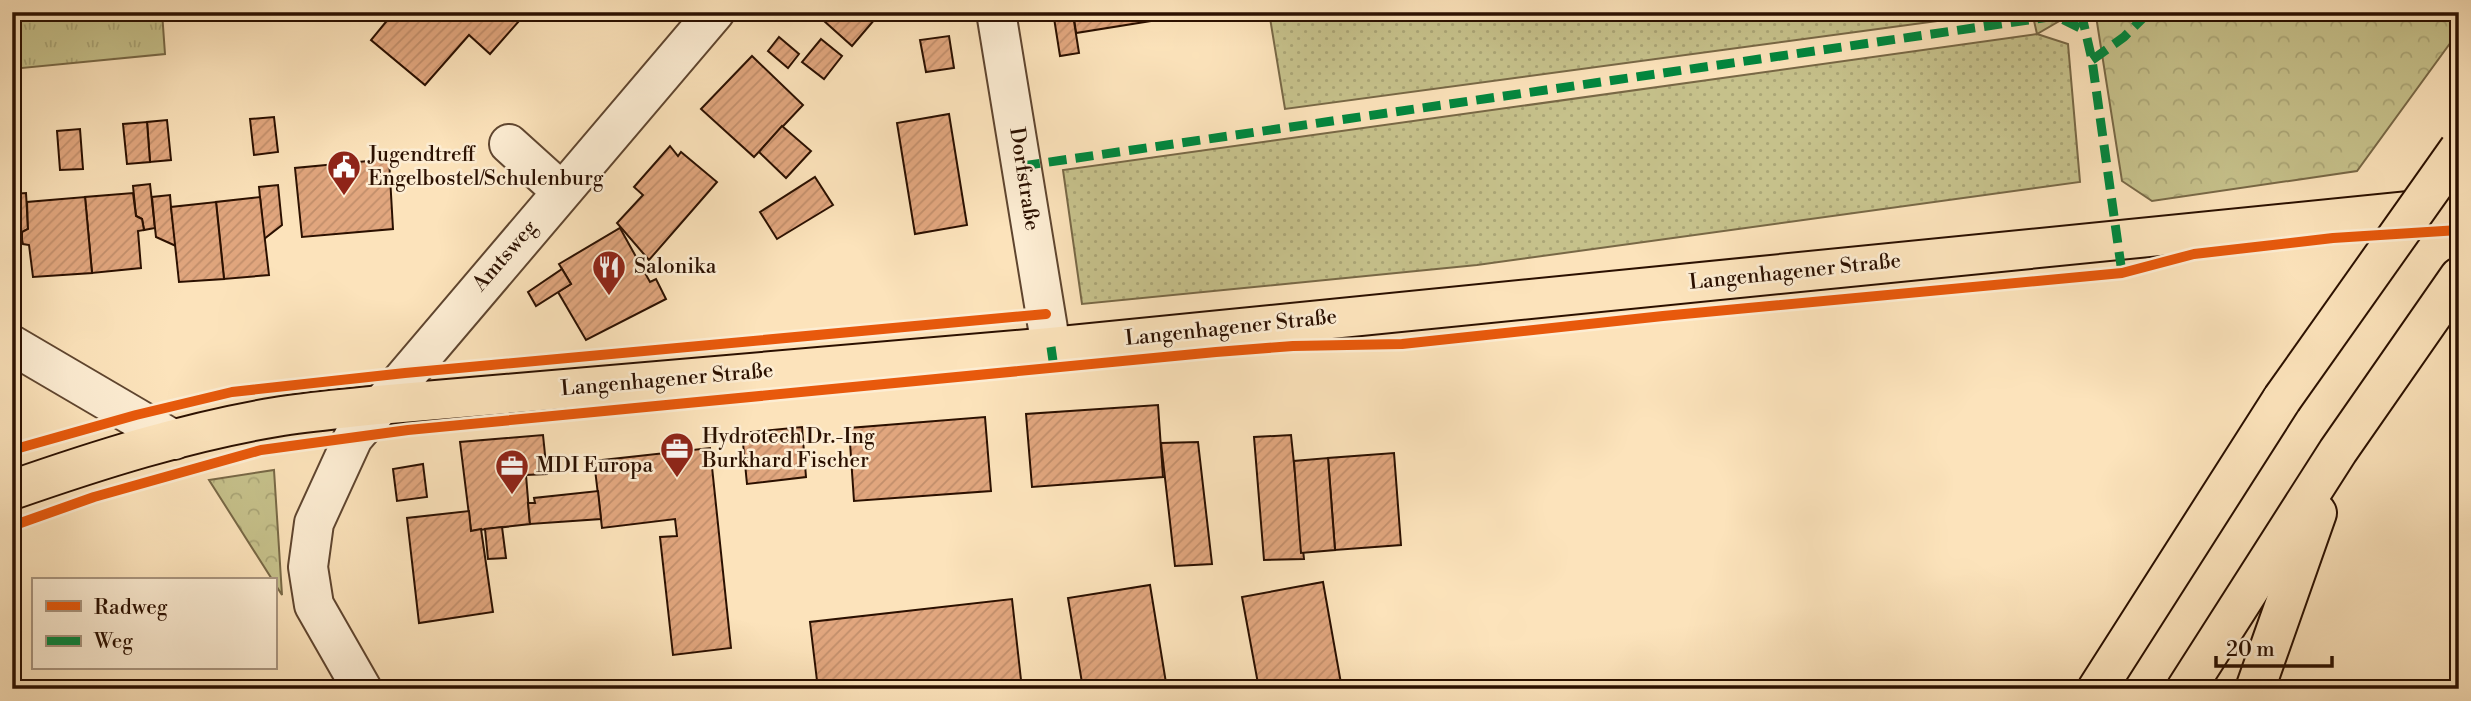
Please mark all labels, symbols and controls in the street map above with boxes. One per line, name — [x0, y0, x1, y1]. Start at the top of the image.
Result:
street label: Dorfstraße — [1003, 125, 1045, 233]
place label: Jugendtreff Engelbostel/Schulenburg — [367, 142, 604, 192]
public building icon: Jugendtreff Engelbostel/Schulenburg — [325, 148, 363, 197]
street label: Amtsweg — [466, 215, 543, 298]
restaurant icon: Salonika — [590, 248, 628, 297]
street label: Langenhagener Straße — [1688, 248, 1902, 296]
place label: Salonika — [634, 254, 717, 280]
street label: Langenhagener Straße — [1124, 304, 1338, 352]
street label: Langenhagener Straße — [560, 358, 774, 402]
place label: Hydrotech Dr.-Ing Burkhard Fischer — [701, 424, 875, 474]
office icon: Hydrotech Dr.-Ing Burkhard Fischer — [658, 430, 696, 479]
office icon: MDI Europa — [493, 447, 531, 496]
place label: MDI Europa — [536, 453, 653, 479]
legend — [32, 578, 276, 670]
text: Radweg — [94, 595, 168, 621]
scale bar — [2216, 624, 2331, 668]
text: Weg — [93, 629, 133, 655]
text: 20 m — [2226, 637, 2275, 663]

